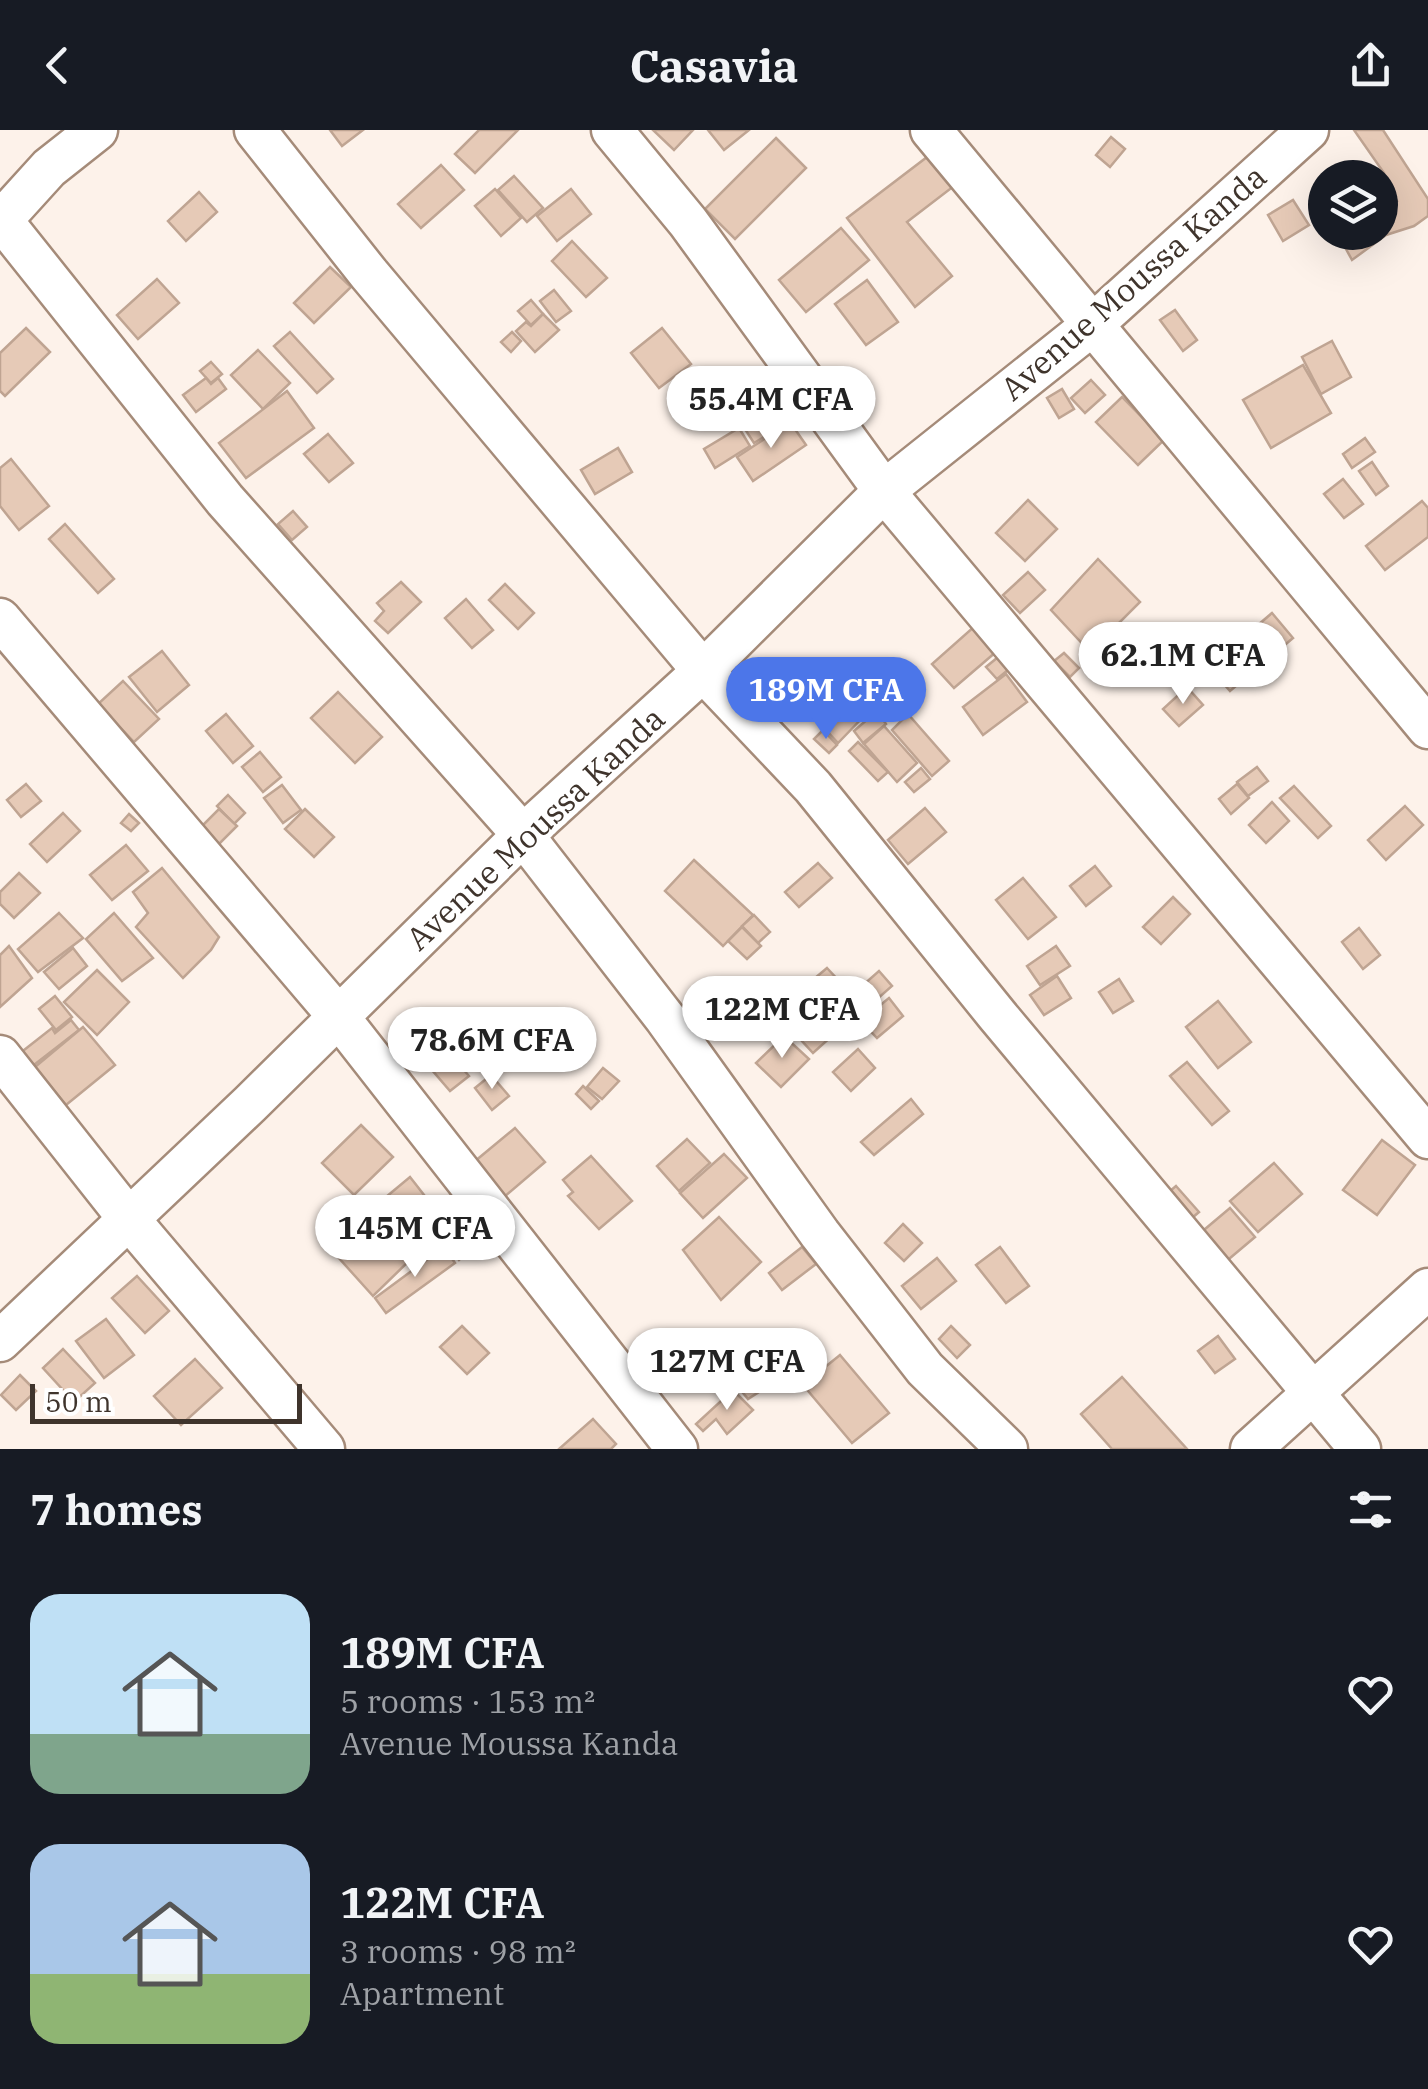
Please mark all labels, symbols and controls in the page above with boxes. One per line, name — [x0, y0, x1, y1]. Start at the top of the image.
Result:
text: Casavia — [629, 36, 799, 94]
icon: back — [30, 38, 85, 93]
icon: share — [1343, 38, 1398, 93]
street label: Avenue Moussa Kanda — [991, 155, 1275, 409]
map controls — [1308, 160, 1398, 250]
button: layers — [1308, 160, 1398, 250]
pin: 55.4M CFA — [657, 366, 885, 451]
text: 55.4M CFA — [689, 377, 853, 419]
pin: 62.1M CFA — [1069, 622, 1297, 707]
text: 62.1M CFA — [1101, 633, 1265, 675]
pin: 189M CFA — [723, 657, 929, 742]
text: 189M CFA — [748, 668, 904, 710]
street label: Avenue Moussa Kanda — [397, 697, 673, 959]
pin: 122M CFA — [679, 976, 885, 1061]
text: 122M CFA — [704, 987, 860, 1029]
pin: 78.6M CFA — [378, 1007, 606, 1092]
text: 78.6M CFA — [410, 1018, 574, 1060]
pin: 145M CFA — [312, 1195, 518, 1280]
text: 145M CFA — [337, 1206, 493, 1248]
pin: 127M CFA — [624, 1328, 830, 1413]
text: 127M CFA — [649, 1339, 805, 1381]
scale bar — [30, 1379, 302, 1424]
text: 50 m — [45, 1383, 112, 1420]
text: 7 homes — [30, 1482, 203, 1537]
icon: filters — [1343, 1482, 1398, 1537]
text: 189M CFA — [340, 1625, 544, 1680]
icon: home — [110, 1634, 230, 1754]
icon: heart — [1343, 1667, 1398, 1722]
text: 5 rooms · 153 m² — [340, 1680, 595, 1722]
text: Avenue Moussa Kanda — [340, 1722, 679, 1764]
text: 122M CFA — [340, 1875, 544, 1930]
icon: home — [110, 1884, 230, 2004]
icon: heart — [1343, 1917, 1398, 1972]
text: 3 rooms · 98 m² — [340, 1930, 576, 1972]
text: Apartment — [340, 1972, 504, 2014]

